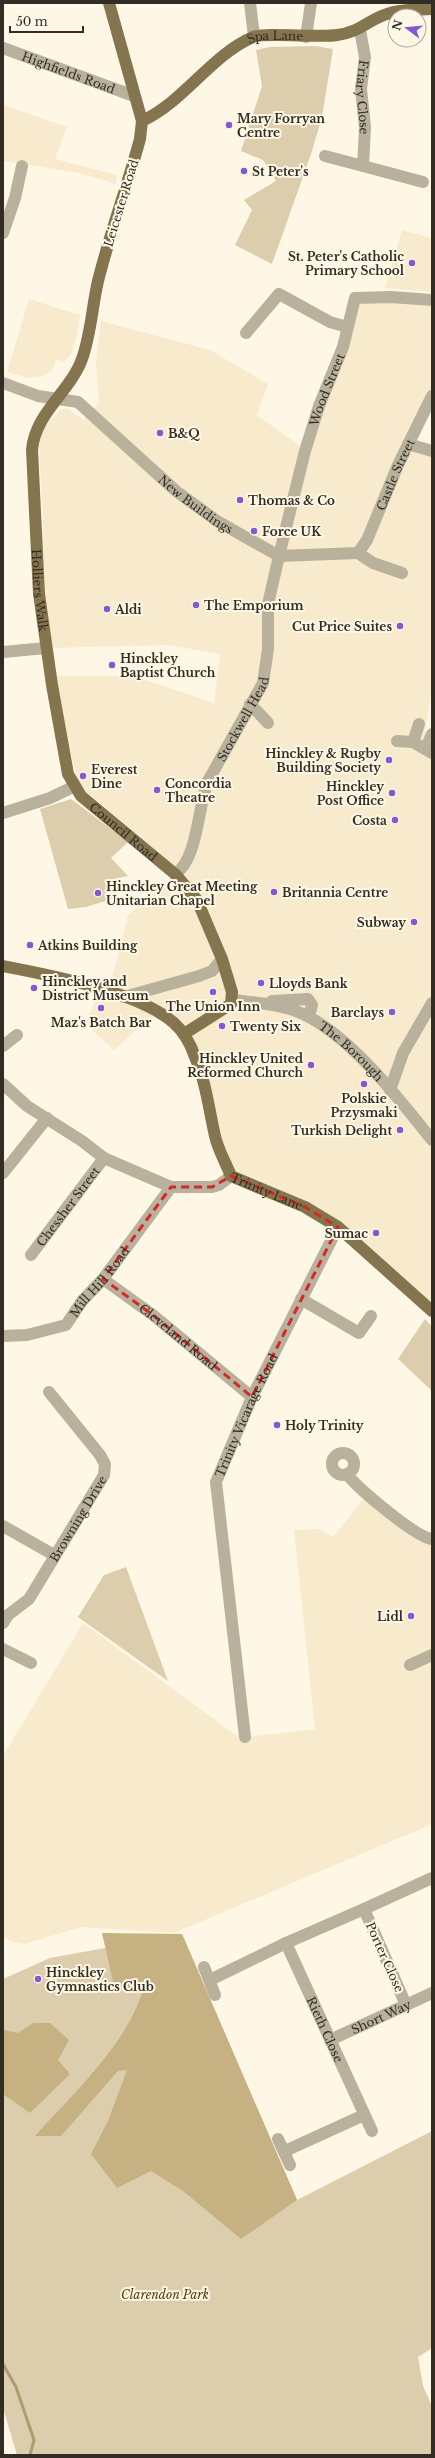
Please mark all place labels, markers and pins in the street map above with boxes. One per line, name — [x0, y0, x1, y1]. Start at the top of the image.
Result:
place label: Mary Forryan Centre — [237, 111, 325, 140]
marker: Mary Forryan Centre — [224, 120, 234, 130]
place label: St Peter's — [252, 164, 309, 179]
marker: St Peter's — [239, 166, 249, 176]
place label: St. Peter's Catholic Primary School — [288, 249, 405, 278]
marker: St. Peter's Catholic Primary School — [407, 258, 417, 268]
place label: B&Q — [168, 426, 200, 441]
marker: B&Q — [155, 428, 165, 438]
place label: Thomas & Co — [248, 493, 335, 508]
marker: Thomas & Co — [235, 495, 245, 505]
place label: Force UK — [262, 524, 322, 539]
marker: Force UK — [249, 526, 259, 536]
place label: The Emporium — [204, 598, 304, 613]
marker: The Emporium — [191, 600, 201, 610]
place label: Aldi — [114, 602, 142, 617]
marker: Aldi — [102, 604, 112, 614]
place label: Cut Price Suites — [292, 619, 392, 634]
marker: Cut Price Suites — [395, 621, 405, 631]
place label: Hinckley Baptist Church — [120, 651, 216, 680]
marker: Hinckley Baptist Church — [107, 660, 117, 670]
place label: Hinckley & Rugby Building Society — [265, 746, 381, 775]
marker: Hinckley & Rugby Building Society — [384, 755, 394, 765]
place label: Everest Dine — [91, 762, 138, 791]
marker: Everest Dine — [78, 771, 88, 781]
place label: Concordia Theatre — [165, 776, 232, 805]
place label: Hinckley Post Office — [317, 779, 384, 808]
marker: Concordia Theatre — [152, 785, 162, 795]
marker: Hinckley Post Office — [387, 788, 397, 798]
place label: Costa — [352, 813, 387, 828]
marker: Costa — [390, 815, 400, 825]
place label: Hinckley Great Meeting Unitarian Chapel — [106, 879, 258, 908]
place label: Britannia Centre — [282, 885, 388, 900]
marker: Britannia Centre — [269, 887, 279, 897]
marker: Hinckley Great Meeting Unitarian Chapel — [93, 888, 103, 898]
place label: Subway — [357, 915, 406, 930]
marker: Subway — [409, 917, 419, 927]
place label: Atkins Building — [37, 938, 138, 953]
marker: Atkins Building — [25, 940, 35, 950]
place label: Hinckley and District Museum — [42, 974, 150, 1003]
place label: Lloyds Bank — [269, 976, 349, 991]
marker: Lloyds Bank — [256, 978, 266, 988]
marker: Hinckley and District Museum — [29, 983, 39, 993]
marker: The Union Inn — [208, 987, 218, 997]
place label: The Union Inn — [166, 999, 260, 1014]
marker: Maz's Batch Bar — [96, 1003, 106, 1013]
place label: Barclays — [331, 1005, 384, 1020]
marker: Barclays — [387, 1007, 397, 1017]
place label: Maz's Batch Bar — [51, 1015, 151, 1030]
place label: Twenty Six — [230, 1019, 301, 1034]
marker: Twenty Six — [217, 1021, 227, 1031]
place label: Hinckley United Reformed Church — [187, 1051, 304, 1080]
marker: Hinckley United Reformed Church — [306, 1060, 316, 1070]
marker: Polskie Przysmaki — [359, 1079, 369, 1089]
place label: Polskie Przysmaki — [330, 1091, 398, 1120]
place label: Turkish Delight — [291, 1123, 392, 1138]
marker: Turkish Delight — [395, 1125, 405, 1135]
place label: Sumac — [325, 1226, 368, 1241]
marker: Sumac — [371, 1228, 381, 1238]
place label: Holy Trinity — [285, 1418, 364, 1433]
marker: Holy Trinity — [272, 1420, 282, 1430]
place label: Lidl — [377, 1609, 404, 1624]
marker: Lidl — [406, 1611, 416, 1621]
place label: Hinckley Gymnastics Club — [46, 1965, 154, 1994]
marker: Hinckley Gymnastics Club — [33, 1974, 43, 1984]

